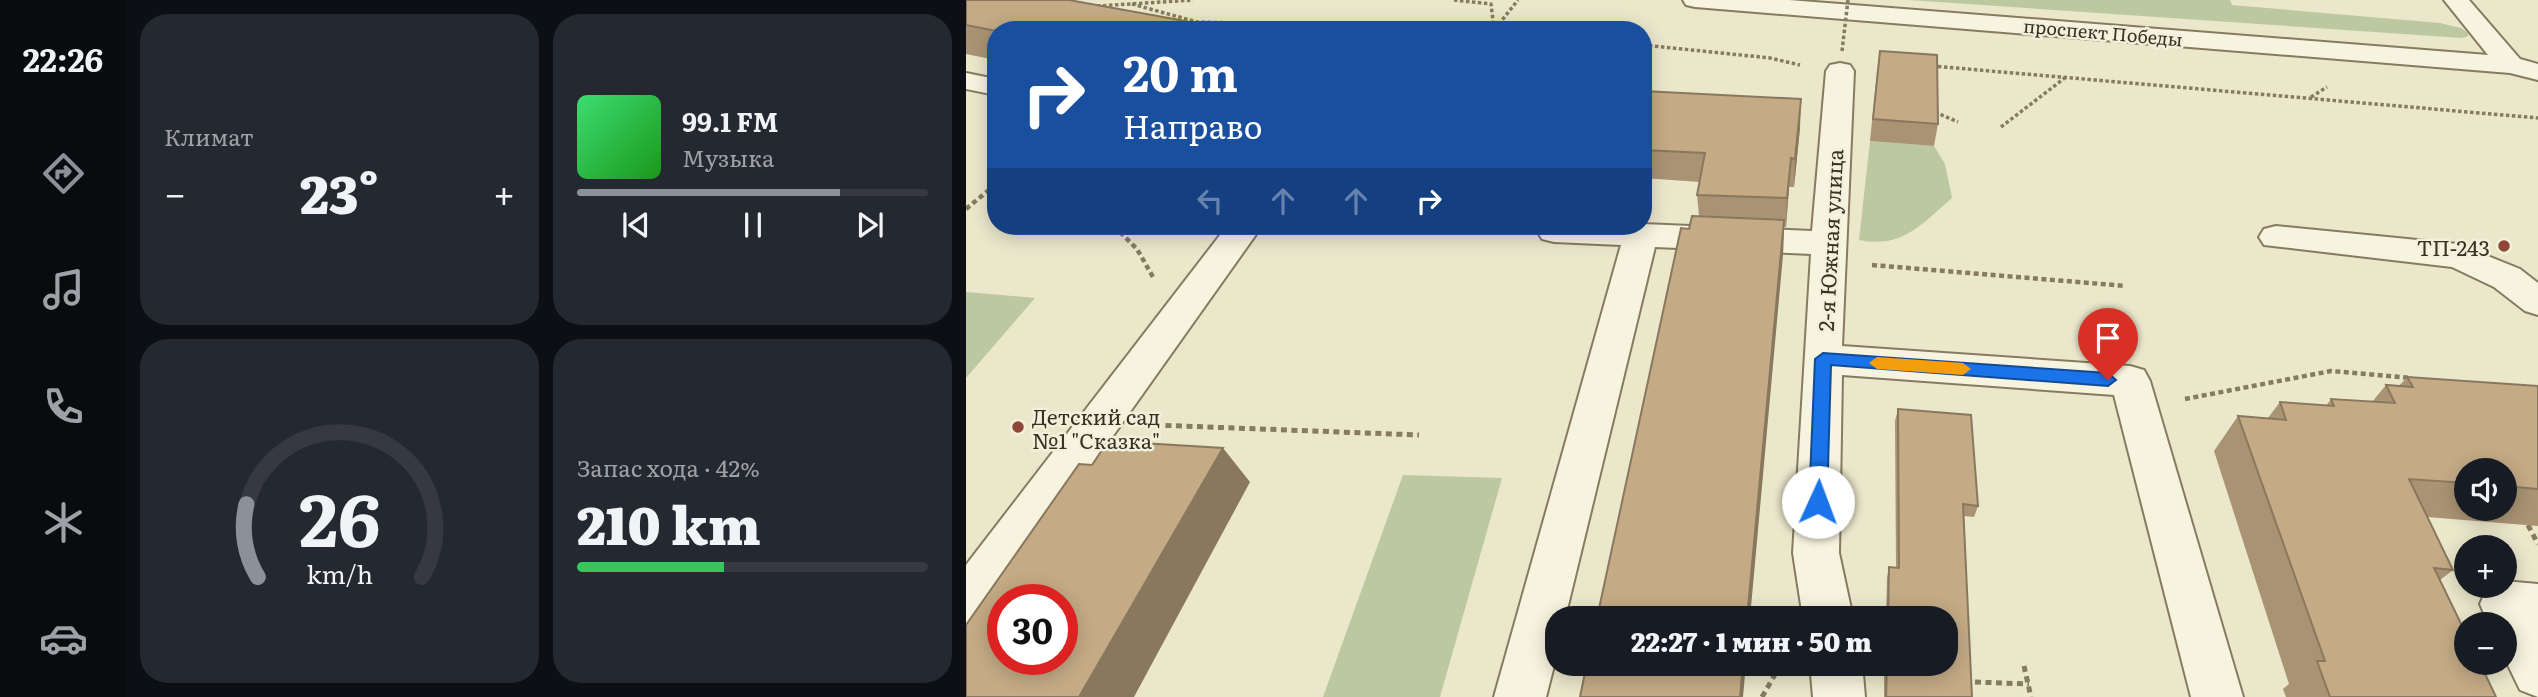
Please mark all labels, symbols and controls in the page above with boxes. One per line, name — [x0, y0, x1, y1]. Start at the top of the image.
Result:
street label: проспект Победы — [2022, 12, 2184, 52]
text: 22:26 — [23, 34, 103, 82]
text: 20 m — [1123, 34, 1238, 107]
icon: right — [1008, 49, 1099, 140]
text: 99.1 FM — [682, 101, 778, 140]
text: Направо — [1123, 101, 1263, 149]
text: Климат — [164, 119, 254, 153]
text: Музыка — [682, 140, 774, 174]
street label: 2-я Южная улица — [1809, 147, 1849, 332]
icon: directions — [39, 149, 88, 198]
text: 23° — [300, 153, 379, 230]
text: − — [164, 163, 186, 220]
text: + — [493, 163, 515, 220]
icon: left — [1191, 182, 1229, 220]
icon: ahead — [1264, 182, 1302, 220]
icon: ahead — [1337, 182, 1375, 220]
icon: right — [1410, 182, 1448, 220]
icon: previous — [617, 206, 655, 244]
icon: pause — [734, 206, 772, 244]
icon: next — [851, 206, 889, 244]
place label: ТП-243 — [2417, 231, 2490, 262]
marker: ТП-243 — [2496, 238, 2512, 254]
icon: music — [39, 265, 88, 314]
pin — [2078, 308, 2138, 380]
icon: arrive — [2089, 319, 2127, 357]
icon: phone — [39, 382, 88, 431]
place label: Детский сад №1 "Сказка" — [1032, 400, 1160, 455]
marker: Детский сад №1 "Сказка" — [1010, 419, 1026, 435]
text: Запас хода · 42% — [577, 450, 760, 484]
map controls — [2454, 458, 2517, 675]
button: sound — [2454, 458, 2517, 521]
text: 26 — [299, 461, 380, 569]
position arrow — [1781, 465, 1855, 539]
text: 210 km — [577, 484, 761, 561]
icon: climate — [39, 498, 88, 547]
button: + — [2454, 535, 2517, 598]
text: km/h — [306, 555, 373, 592]
speed limit sign: 30 — [987, 584, 1078, 675]
button: − — [2454, 612, 2517, 675]
icon: car — [39, 614, 88, 663]
text: 22:27 · 1 мин · 50 m — [1631, 621, 1872, 660]

